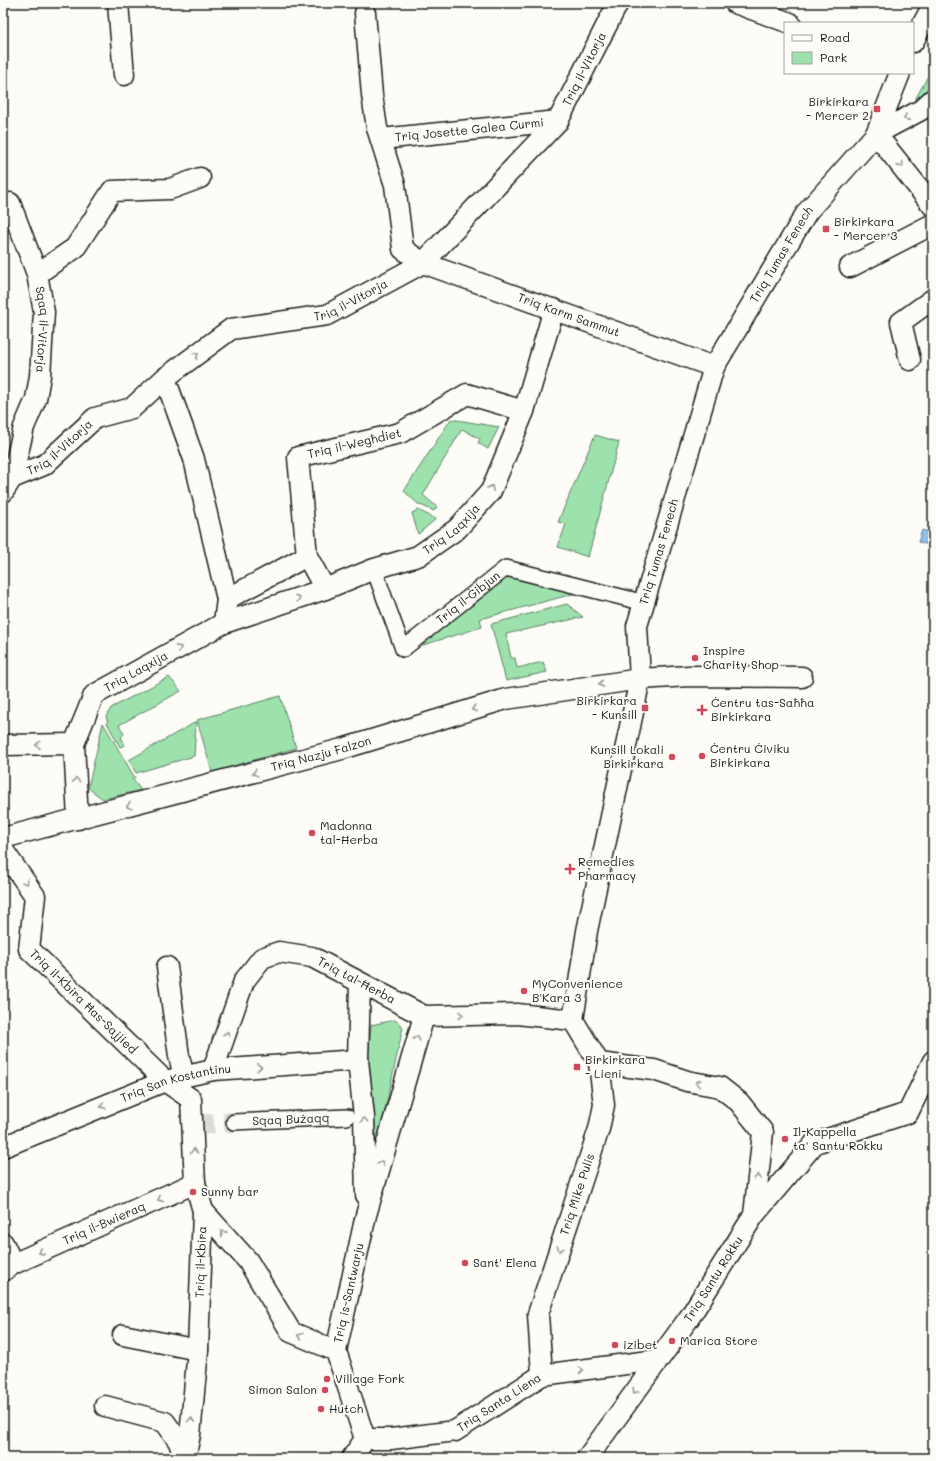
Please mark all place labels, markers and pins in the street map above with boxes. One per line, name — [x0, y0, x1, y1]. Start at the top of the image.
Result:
place label: Birkirkara - Mercer 2 — [806, 93, 869, 123]
marker: Birkirkara - Mercer 2 — [872, 104, 882, 114]
place label: Birkirkara - Mercer 3 — [834, 213, 897, 243]
marker: Birkirkara - Mercer 3 — [821, 224, 831, 234]
place label: Inspire Charity Shop — [703, 642, 779, 672]
marker: Inspire Charity Shop — [690, 653, 700, 663]
place label: Birkirkara - Kunsill — [576, 692, 637, 722]
place label: Ċentru tas-Saħħa Birkirkara — [711, 694, 814, 724]
marker: Birkirkara - Kunsill — [640, 703, 650, 713]
marker: Ċentru tas-Saħħa Birkirkara — [696, 704, 708, 716]
place label: Ċentru Ċiviku Birkirkara — [710, 740, 790, 770]
place label: Kunsill Lokali Birkirkara — [590, 741, 664, 771]
marker: Ċentru Ċiviku Birkirkara — [697, 751, 707, 761]
marker: Kunsill Lokali Birkirkara — [667, 752, 677, 762]
place label: Madonna tal-Ħerba — [320, 817, 378, 847]
marker: Madonna tal-Ħerba — [307, 828, 317, 838]
place label: Remedies Pharmacy — [578, 853, 636, 883]
marker: Remedies Pharmacy — [565, 864, 575, 874]
place label: MyConvenience B'Kara 3 — [532, 975, 623, 1005]
marker: MyConvenience B'Kara 3 — [519, 986, 529, 996]
place label: Birkirkara - Lieni — [585, 1051, 646, 1081]
marker: Birkirkara - Lieni — [572, 1062, 582, 1072]
place label: Il-Kappella ta' Santu Rokku — [793, 1123, 883, 1153]
marker: Il-Kappella ta' Santu Rokku — [780, 1134, 790, 1144]
place label: Sunny bar — [201, 1183, 259, 1199]
marker: Sunny bar — [188, 1187, 198, 1197]
place label: Sant' Elena — [473, 1254, 537, 1270]
marker: Sant' Elena — [460, 1258, 470, 1268]
place label: Marica Store — [680, 1332, 758, 1348]
place label: izibet — [623, 1336, 657, 1352]
marker: Marica Store — [667, 1336, 677, 1346]
marker: izibet — [610, 1340, 620, 1350]
place label: Village Fork — [335, 1370, 404, 1386]
marker: Village Fork — [322, 1374, 332, 1384]
place label: Simon Salon — [248, 1381, 317, 1397]
marker: Simon Salon — [320, 1385, 330, 1395]
place label: Hutch — [329, 1400, 363, 1416]
marker: Hutch — [316, 1404, 326, 1414]

